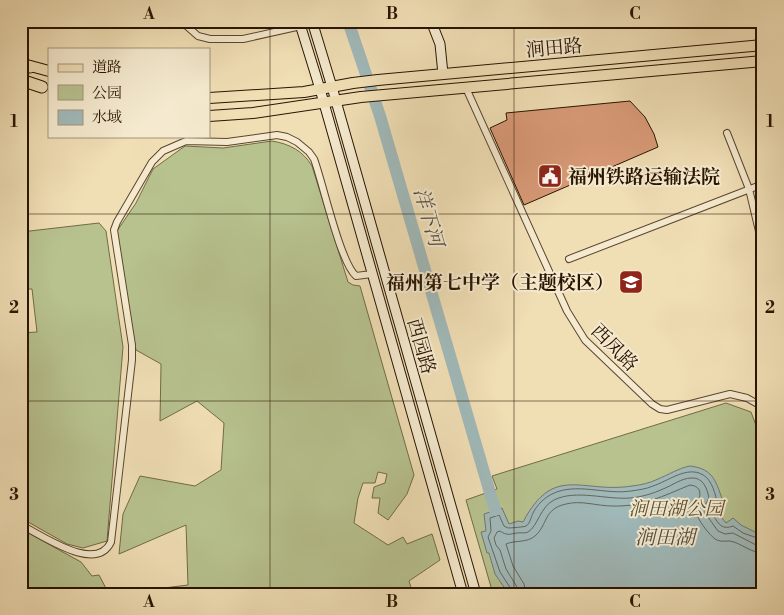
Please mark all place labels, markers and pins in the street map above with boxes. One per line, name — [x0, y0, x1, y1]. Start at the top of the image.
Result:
public building icon: 福州铁路运输法院 — [537, 163, 563, 189]
place label: 福州铁路运输法院 — [568, 165, 720, 189]
school or university icon: 福州第七中学（主题校区） — [618, 269, 644, 295]
place label: 福州第七中学（主题校区） — [386, 271, 614, 295]

